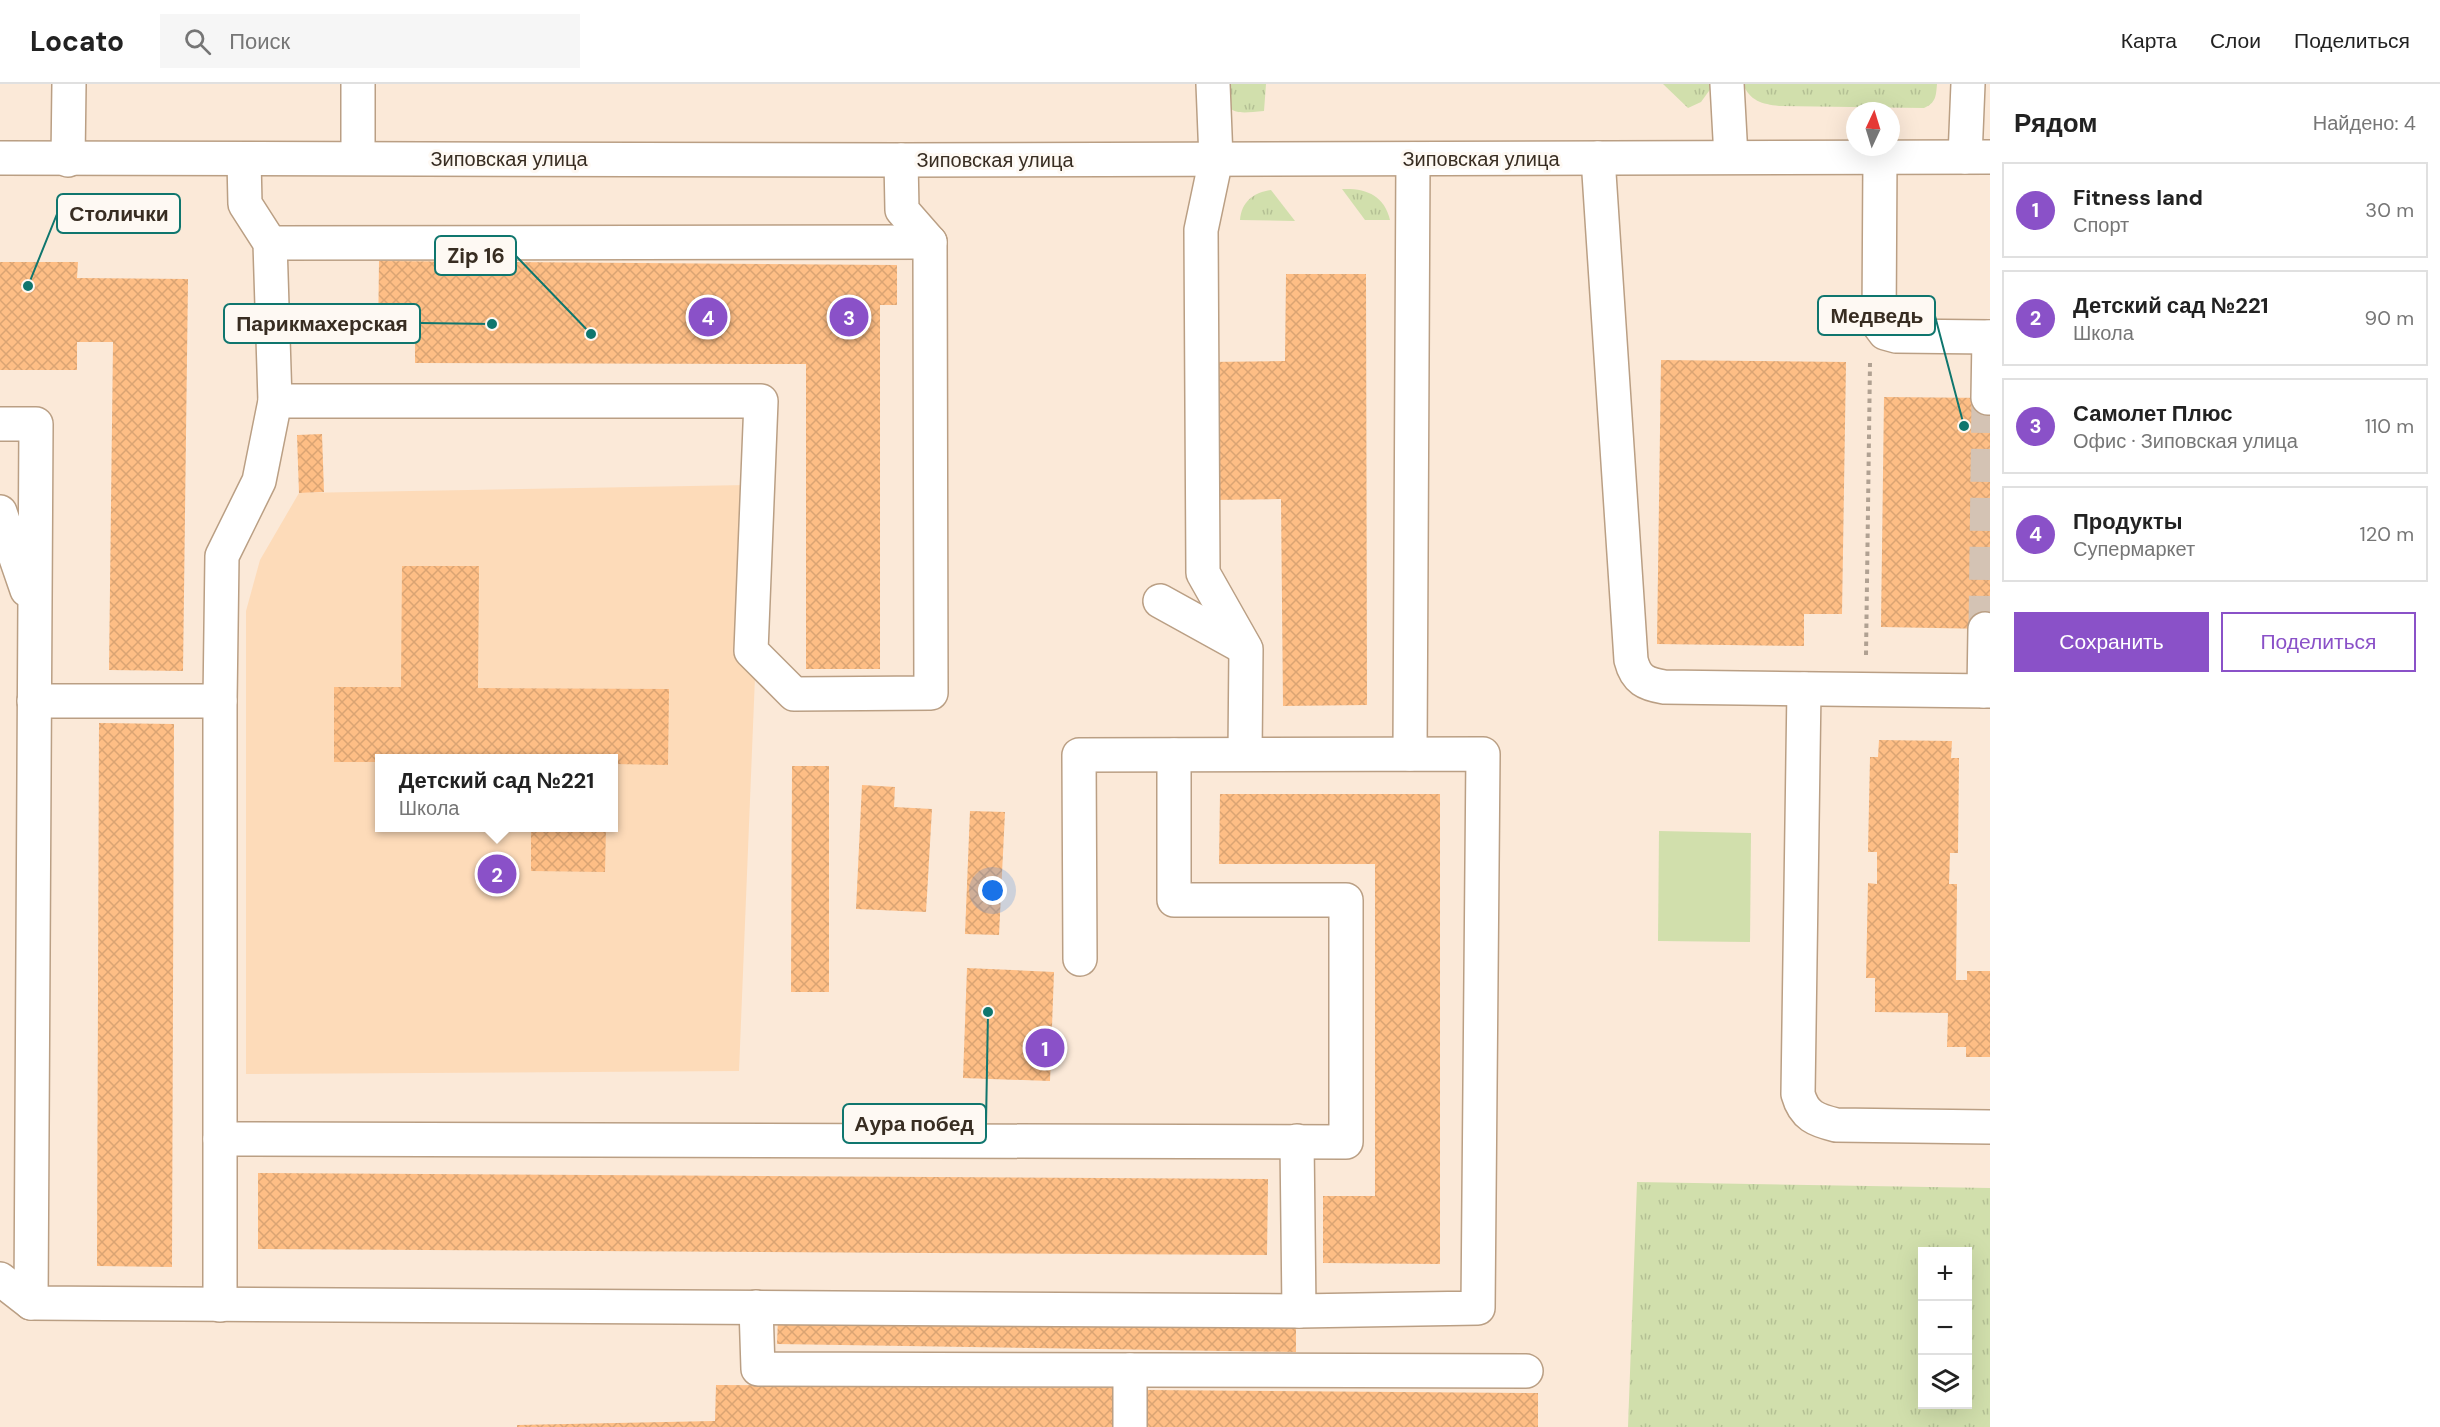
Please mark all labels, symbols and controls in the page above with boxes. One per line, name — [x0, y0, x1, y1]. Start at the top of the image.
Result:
search box — [160, 14, 580, 68]
text: Locato — [30, 23, 124, 60]
icon: search — [181, 25, 214, 58]
text: Поиск — [229, 27, 290, 56]
text: Карта — [2121, 27, 2177, 55]
text: Слои — [2210, 27, 2261, 55]
text: Поделиться — [2294, 27, 2410, 55]
north arrow — [1846, 102, 1900, 156]
text: Рядом — [2014, 106, 2097, 140]
text: Найдено: 4 — [2313, 110, 2416, 136]
street label: Зиповская улица — [430, 146, 588, 172]
street label: Зиповская улица — [1402, 146, 1560, 172]
street label: Зиповская улица — [916, 147, 1074, 173]
text: Fitness land — [2073, 183, 2203, 212]
callout: Столички — [57, 194, 180, 233]
text: 1 — [2032, 197, 2039, 223]
text: 30 m — [2365, 197, 2414, 223]
text: Столички — [69, 200, 169, 228]
text: Спорт — [2073, 212, 2129, 238]
callout: Zip 16 — [435, 236, 516, 275]
text: Zip 16 — [447, 242, 505, 270]
text: Детский сад №221 — [2073, 291, 2269, 320]
pin: 4 — [688, 294, 728, 340]
pin: 3 — [830, 294, 868, 340]
callout: Медведь — [1818, 296, 1935, 335]
text: Медведь — [1830, 302, 1924, 330]
callout: Парикмахерская — [224, 304, 420, 343]
text: 2 — [2030, 305, 2041, 331]
text: 90 m — [2365, 305, 2414, 331]
text: Парикмахерская — [236, 310, 408, 338]
text: Школа — [2073, 320, 2134, 346]
text: Самолет Плюс — [2073, 399, 2232, 428]
text: 3 — [2029, 413, 2042, 439]
text: 110 m — [2365, 413, 2414, 439]
text: Офис · Зиповская улица — [2073, 428, 2298, 454]
text: Продукты — [2073, 507, 2182, 536]
text: 4 — [2029, 521, 2042, 547]
text: 120 m — [2360, 521, 2414, 547]
text: Супермаркет — [2073, 536, 2195, 562]
button: Сохранить — [2014, 612, 2209, 672]
button: Поделиться — [2221, 612, 2416, 672]
popup — [375, 754, 618, 832]
text: Детский сад №221 — [399, 766, 594, 795]
text: Школа — [399, 795, 459, 821]
pin: 2 — [478, 852, 516, 896]
your location — [978, 876, 1007, 905]
pin: 1 — [1026, 1026, 1064, 1070]
callout: Аура побед — [843, 1104, 986, 1143]
text: Аура побед — [854, 1110, 974, 1138]
map controls — [1918, 1247, 1972, 1409]
button: + — [1918, 1247, 1972, 1301]
button: − — [1918, 1301, 1972, 1355]
button: layers — [1918, 1355, 1972, 1409]

